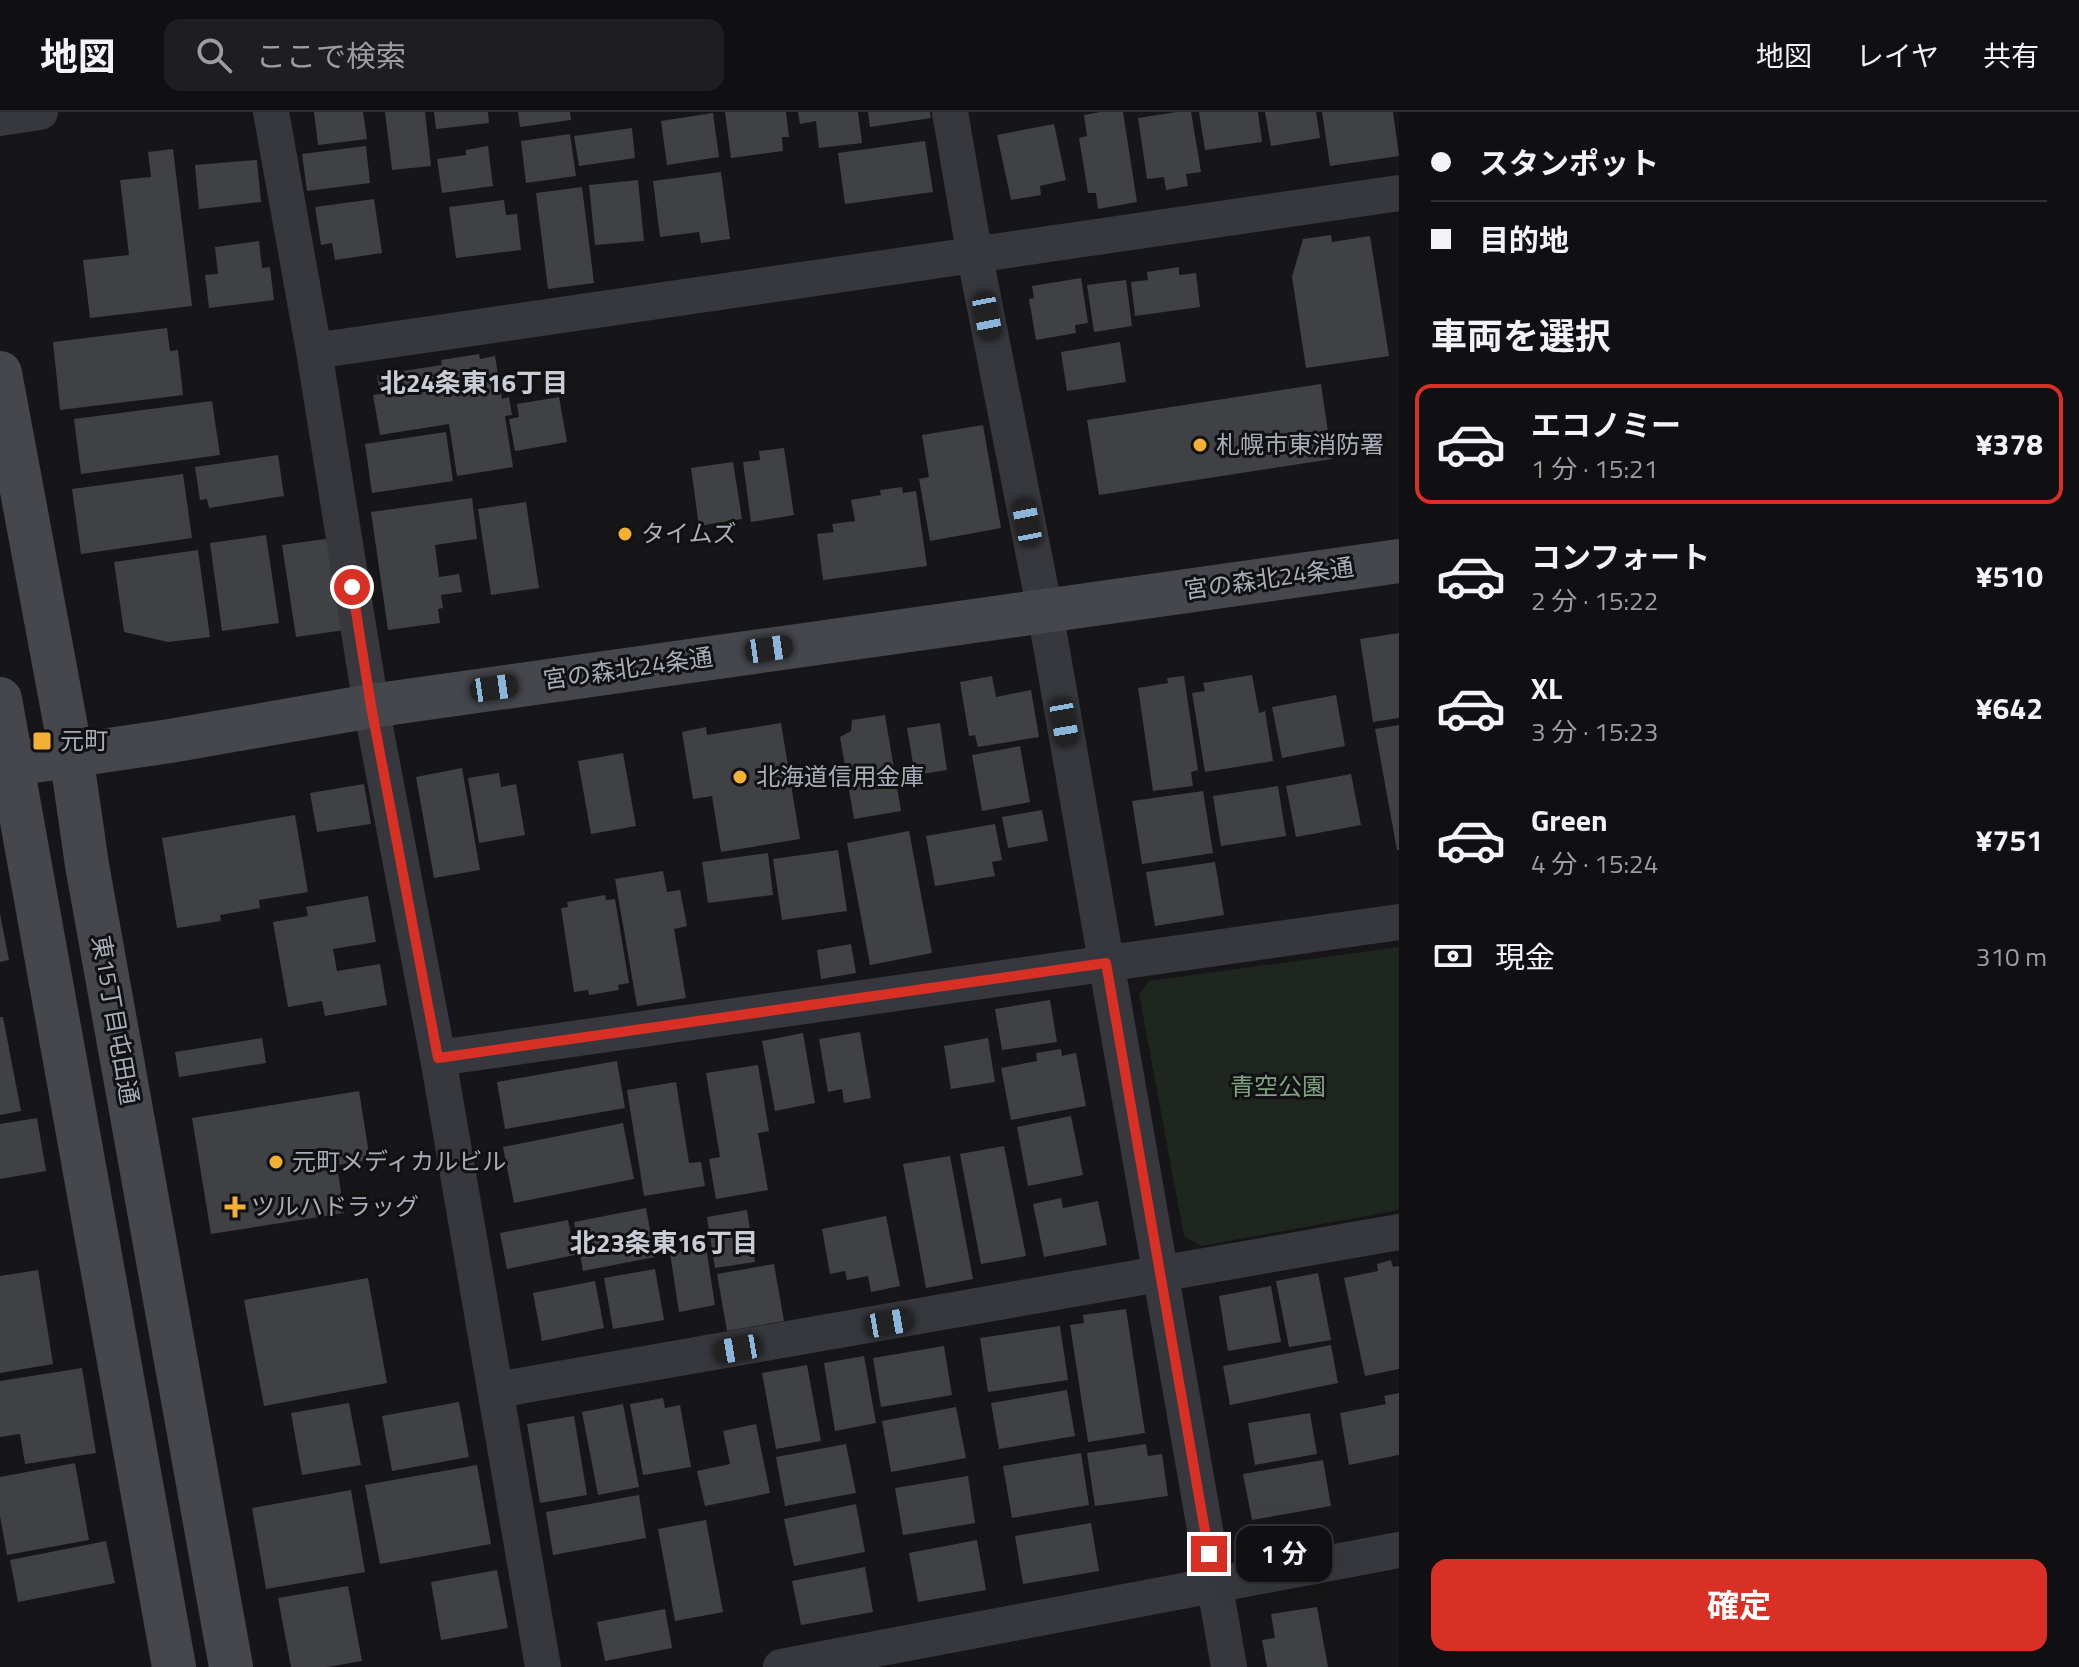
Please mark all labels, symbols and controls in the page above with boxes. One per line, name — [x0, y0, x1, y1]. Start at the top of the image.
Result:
search box — [164, 19, 724, 91]
text: 地図 — [40, 27, 116, 85]
icon: search — [192, 33, 236, 77]
text: ここで検索 — [256, 33, 406, 79]
text: 地図 — [1756, 34, 1812, 77]
text: レイヤ — [1856, 34, 1939, 77]
text: 共有 — [1983, 34, 2039, 77]
text: スタンポット — [1479, 140, 1659, 186]
text: 目的地 — [1479, 217, 1569, 263]
car — [971, 290, 1003, 342]
text: 車両を選択 — [1431, 308, 1611, 363]
district label: 北24条東16丁目 — [380, 363, 568, 402]
text: エコノミー — [1531, 402, 1681, 448]
icon: car — [1435, 408, 1507, 480]
text: ¥378 — [1976, 421, 2043, 467]
place label: 札幌市東消防署 — [1216, 426, 1384, 462]
marker: 札幌市東消防署 — [1191, 436, 1209, 454]
text: 1 分 · 15:21 — [1531, 449, 1658, 488]
car — [1011, 496, 1043, 548]
place label: タイムズ — [641, 515, 737, 551]
marker: タイムズ — [616, 525, 634, 543]
text: コンフォート — [1531, 534, 1710, 580]
icon: car — [1435, 540, 1507, 612]
street label: 宮の森北24条通 — [1182, 548, 1356, 608]
text: ¥510 — [1976, 553, 2043, 599]
route start — [334, 569, 370, 605]
text: 2 分 · 15:22 — [1531, 581, 1658, 620]
car — [744, 634, 794, 664]
street label: 宮の森北24条通 — [541, 638, 715, 698]
text: XL — [1531, 665, 1562, 711]
icon: car — [1435, 672, 1507, 744]
car — [469, 673, 519, 703]
text: ¥642 — [1976, 685, 2043, 731]
car — [1048, 696, 1080, 748]
text: 3 分 · 15:23 — [1531, 712, 1658, 751]
place label: 元町 — [60, 722, 108, 758]
marker: 元町 — [31, 730, 53, 752]
place label: 北海道信用金庫 — [756, 758, 924, 794]
marker: 北海道信用金庫 — [731, 768, 749, 786]
text: Green — [1531, 797, 1608, 843]
icon: car — [1435, 804, 1507, 876]
text: ¥751 — [1976, 817, 2043, 863]
text: 4 分 · 15:24 — [1531, 844, 1658, 883]
street label: 東15丁目屯田通 — [83, 933, 149, 1107]
icon: cash — [1431, 934, 1475, 978]
text: 現金 — [1495, 934, 1555, 980]
text: 310 m — [1976, 937, 2047, 976]
park label: 青空公園 — [1230, 1068, 1326, 1104]
place label: 元町メディカルビル — [292, 1143, 506, 1179]
marker: 元町メディカルビル — [267, 1153, 285, 1171]
place label: ツルハドラッグ — [251, 1188, 419, 1224]
marker: ツルハドラッグ — [226, 1198, 244, 1216]
district label: 北23条東16丁目 — [570, 1223, 758, 1262]
car — [863, 1307, 915, 1339]
car — [712, 1333, 764, 1365]
callout: 1 分 — [1237, 1526, 1333, 1582]
text: 1 分 — [1261, 1534, 1307, 1573]
route end — [1191, 1536, 1227, 1572]
button: 確定 — [1431, 1559, 2047, 1651]

